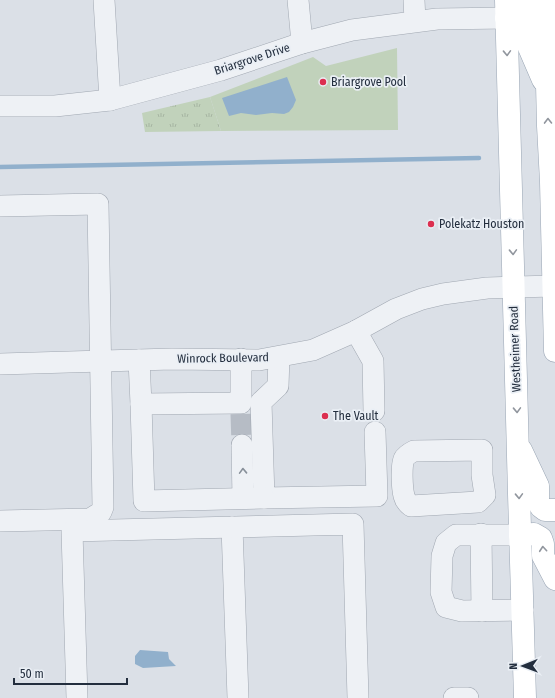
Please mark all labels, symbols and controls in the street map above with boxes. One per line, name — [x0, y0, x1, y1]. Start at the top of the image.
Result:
street label: Briargrove Drive — [212, 40, 292, 78]
one-way arrow — [503, 50, 511, 56]
place label: Briargrove Pool — [331, 75, 406, 89]
marker: Briargrove Pool — [318, 77, 328, 87]
one-way arrow — [543, 118, 552, 124]
place label: Polekatz Houston — [439, 217, 524, 231]
marker: Polekatz Houston — [426, 219, 436, 229]
one-way arrow — [508, 249, 517, 255]
street label: Westheimer Road — [507, 306, 523, 392]
street label: Winrock Boulevard — [177, 350, 269, 366]
one-way arrow — [513, 407, 521, 413]
place label: The Vault — [333, 409, 379, 423]
marker: The Vault — [320, 411, 330, 421]
one-way arrow — [238, 468, 247, 474]
one-way arrow — [514, 493, 523, 499]
one-way arrow — [538, 546, 547, 552]
north arrow — [503, 646, 543, 686]
scale bar — [14, 660, 127, 686]
text: N — [507, 663, 520, 670]
text: 50 m — [20, 667, 44, 681]

